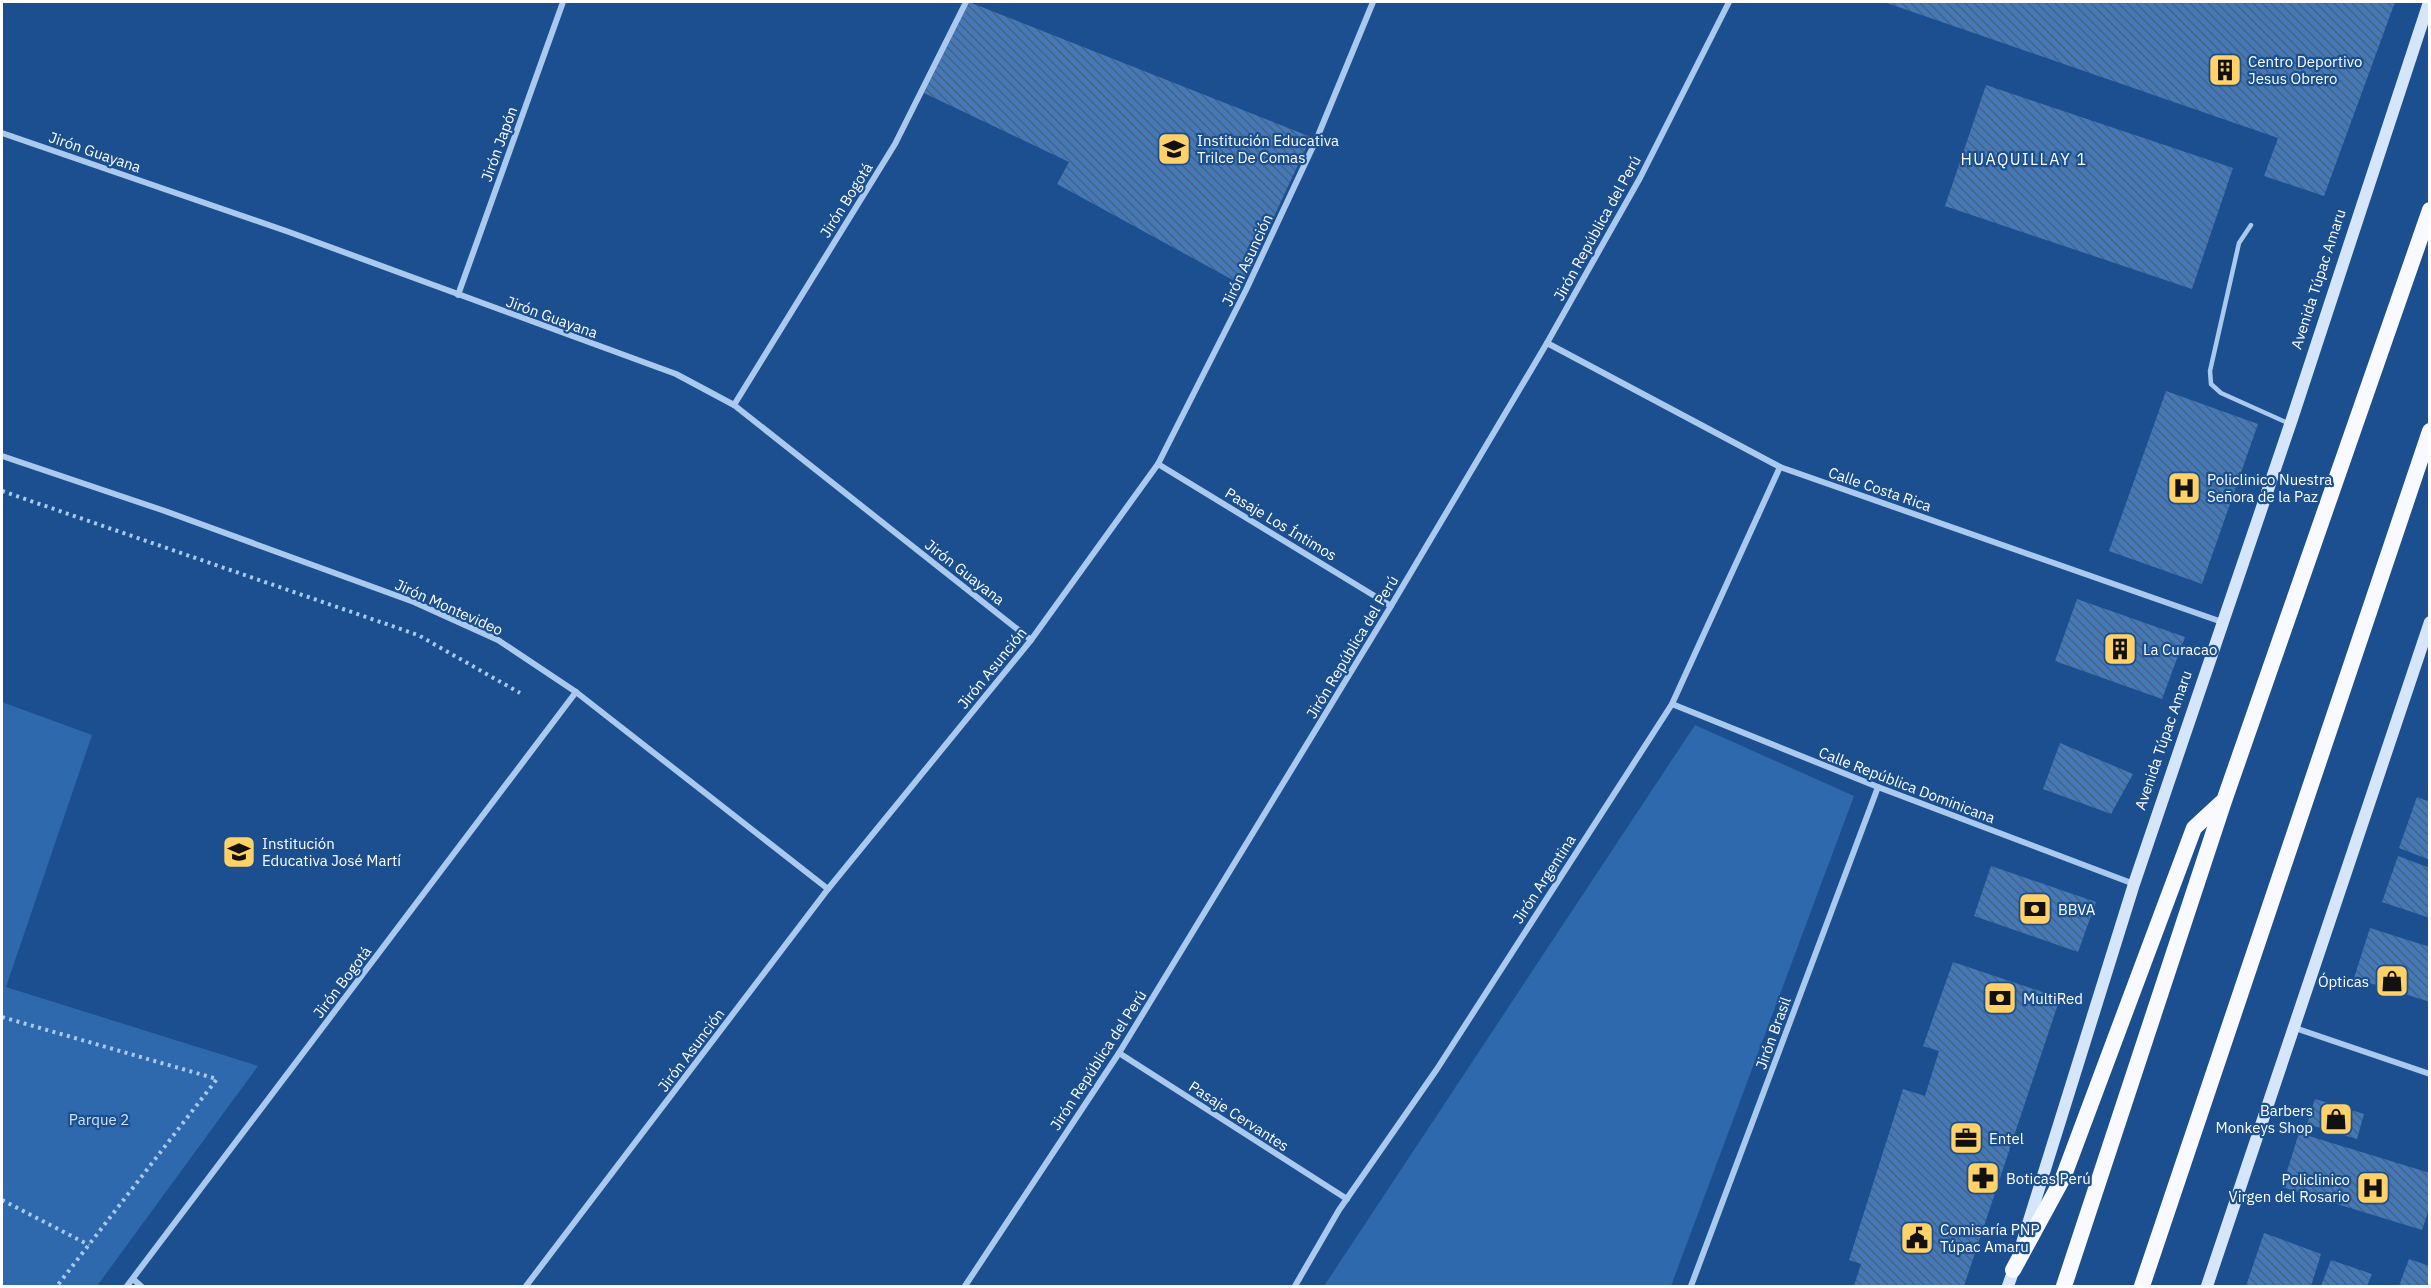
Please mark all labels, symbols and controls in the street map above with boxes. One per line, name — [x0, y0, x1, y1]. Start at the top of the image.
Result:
building icon: Centro Deportivo Jesus Obrero — [2207, 52, 2243, 88]
place label: Centro Deportivo Jesus Obrero — [2248, 52, 2362, 88]
street label: Jirón Japón — [477, 104, 521, 184]
street label: Jirón Guayana — [47, 127, 143, 177]
school or university icon: Institución Educativa Trilce De Comas — [1156, 131, 1192, 167]
place label: Institución Educativa Trilce De Comas — [1197, 131, 1339, 167]
district label: HUAQUILLAY 1 — [1960, 149, 2088, 169]
street label: Jirón República del Perú — [1549, 152, 1645, 304]
street label: Jirón Bogotá — [815, 159, 877, 241]
street label: Avenida Túpac Amaru — [2286, 207, 2350, 351]
street label: Jirón Asunción — [1217, 211, 1277, 309]
street label: Jirón Guayana — [504, 292, 600, 342]
street label: Calle Costa Rica — [1826, 462, 1934, 516]
hospital icon: Policlinico Nuestra Señora de la Paz — [2166, 470, 2202, 506]
place label: Policlinico Nuestra Señora de la Paz — [2207, 470, 2332, 506]
street label: Pasaje Los Íntimos — [1222, 483, 1340, 565]
street label: Jirón Guayana — [921, 535, 1009, 609]
street label: Jirón República del Perú — [1302, 572, 1402, 722]
street label: Jirón Montevideo — [392, 575, 506, 639]
street label: Jirón Asunción — [953, 623, 1031, 713]
building icon: La Curacao — [2102, 631, 2138, 667]
place label: La Curacao — [2143, 640, 2217, 659]
street label: Avenida Túpac Amaru — [2130, 668, 2196, 812]
street label: Calle República Dominicana — [1816, 743, 1998, 827]
street label: Jirón Argentina — [1508, 831, 1580, 927]
school or university icon: Institución Educativa José Martí — [221, 834, 257, 870]
place label: Institución Educativa José Martí — [262, 834, 401, 870]
bank icon: BBVA — [2017, 891, 2053, 927]
place label: BBVA — [2058, 900, 2096, 919]
street label: Jirón Bogotá — [309, 942, 375, 1022]
shop icon: Ópticas — [2374, 963, 2410, 999]
place label: Ópticas — [2318, 972, 2369, 991]
bank icon: MultiRed — [1982, 980, 2018, 1016]
street label: Jirón República del Perú — [1046, 986, 1150, 1134]
place label: MultiRed — [2023, 989, 2083, 1008]
street label: Jirón Brasil — [1751, 994, 1795, 1072]
street label: Jirón Asunción — [653, 1005, 729, 1095]
street label: Pasaje Cervantes — [1185, 1077, 1293, 1155]
place label: Barbers Monkeys Shop — [2215, 1101, 2313, 1137]
shop icon: Barbers Monkeys Shop — [2318, 1101, 2354, 1137]
park label: Parque 2 — [69, 1110, 129, 1129]
office icon: Entel — [1948, 1120, 1984, 1156]
place label: Entel — [1989, 1129, 2024, 1148]
pharmacy icon: Boticas Perú — [1965, 1160, 2001, 1196]
place label: Boticas Perú — [2006, 1169, 2091, 1188]
place label: Policlinico Virgen del Rosario — [2229, 1170, 2350, 1206]
hospital icon: Policlinico Virgen del Rosario — [2355, 1170, 2391, 1206]
public building icon: Comisaría PNP Túpac Amaru — [1899, 1220, 1935, 1256]
place label: Comisaría PNP Túpac Amaru — [1940, 1220, 2039, 1256]

